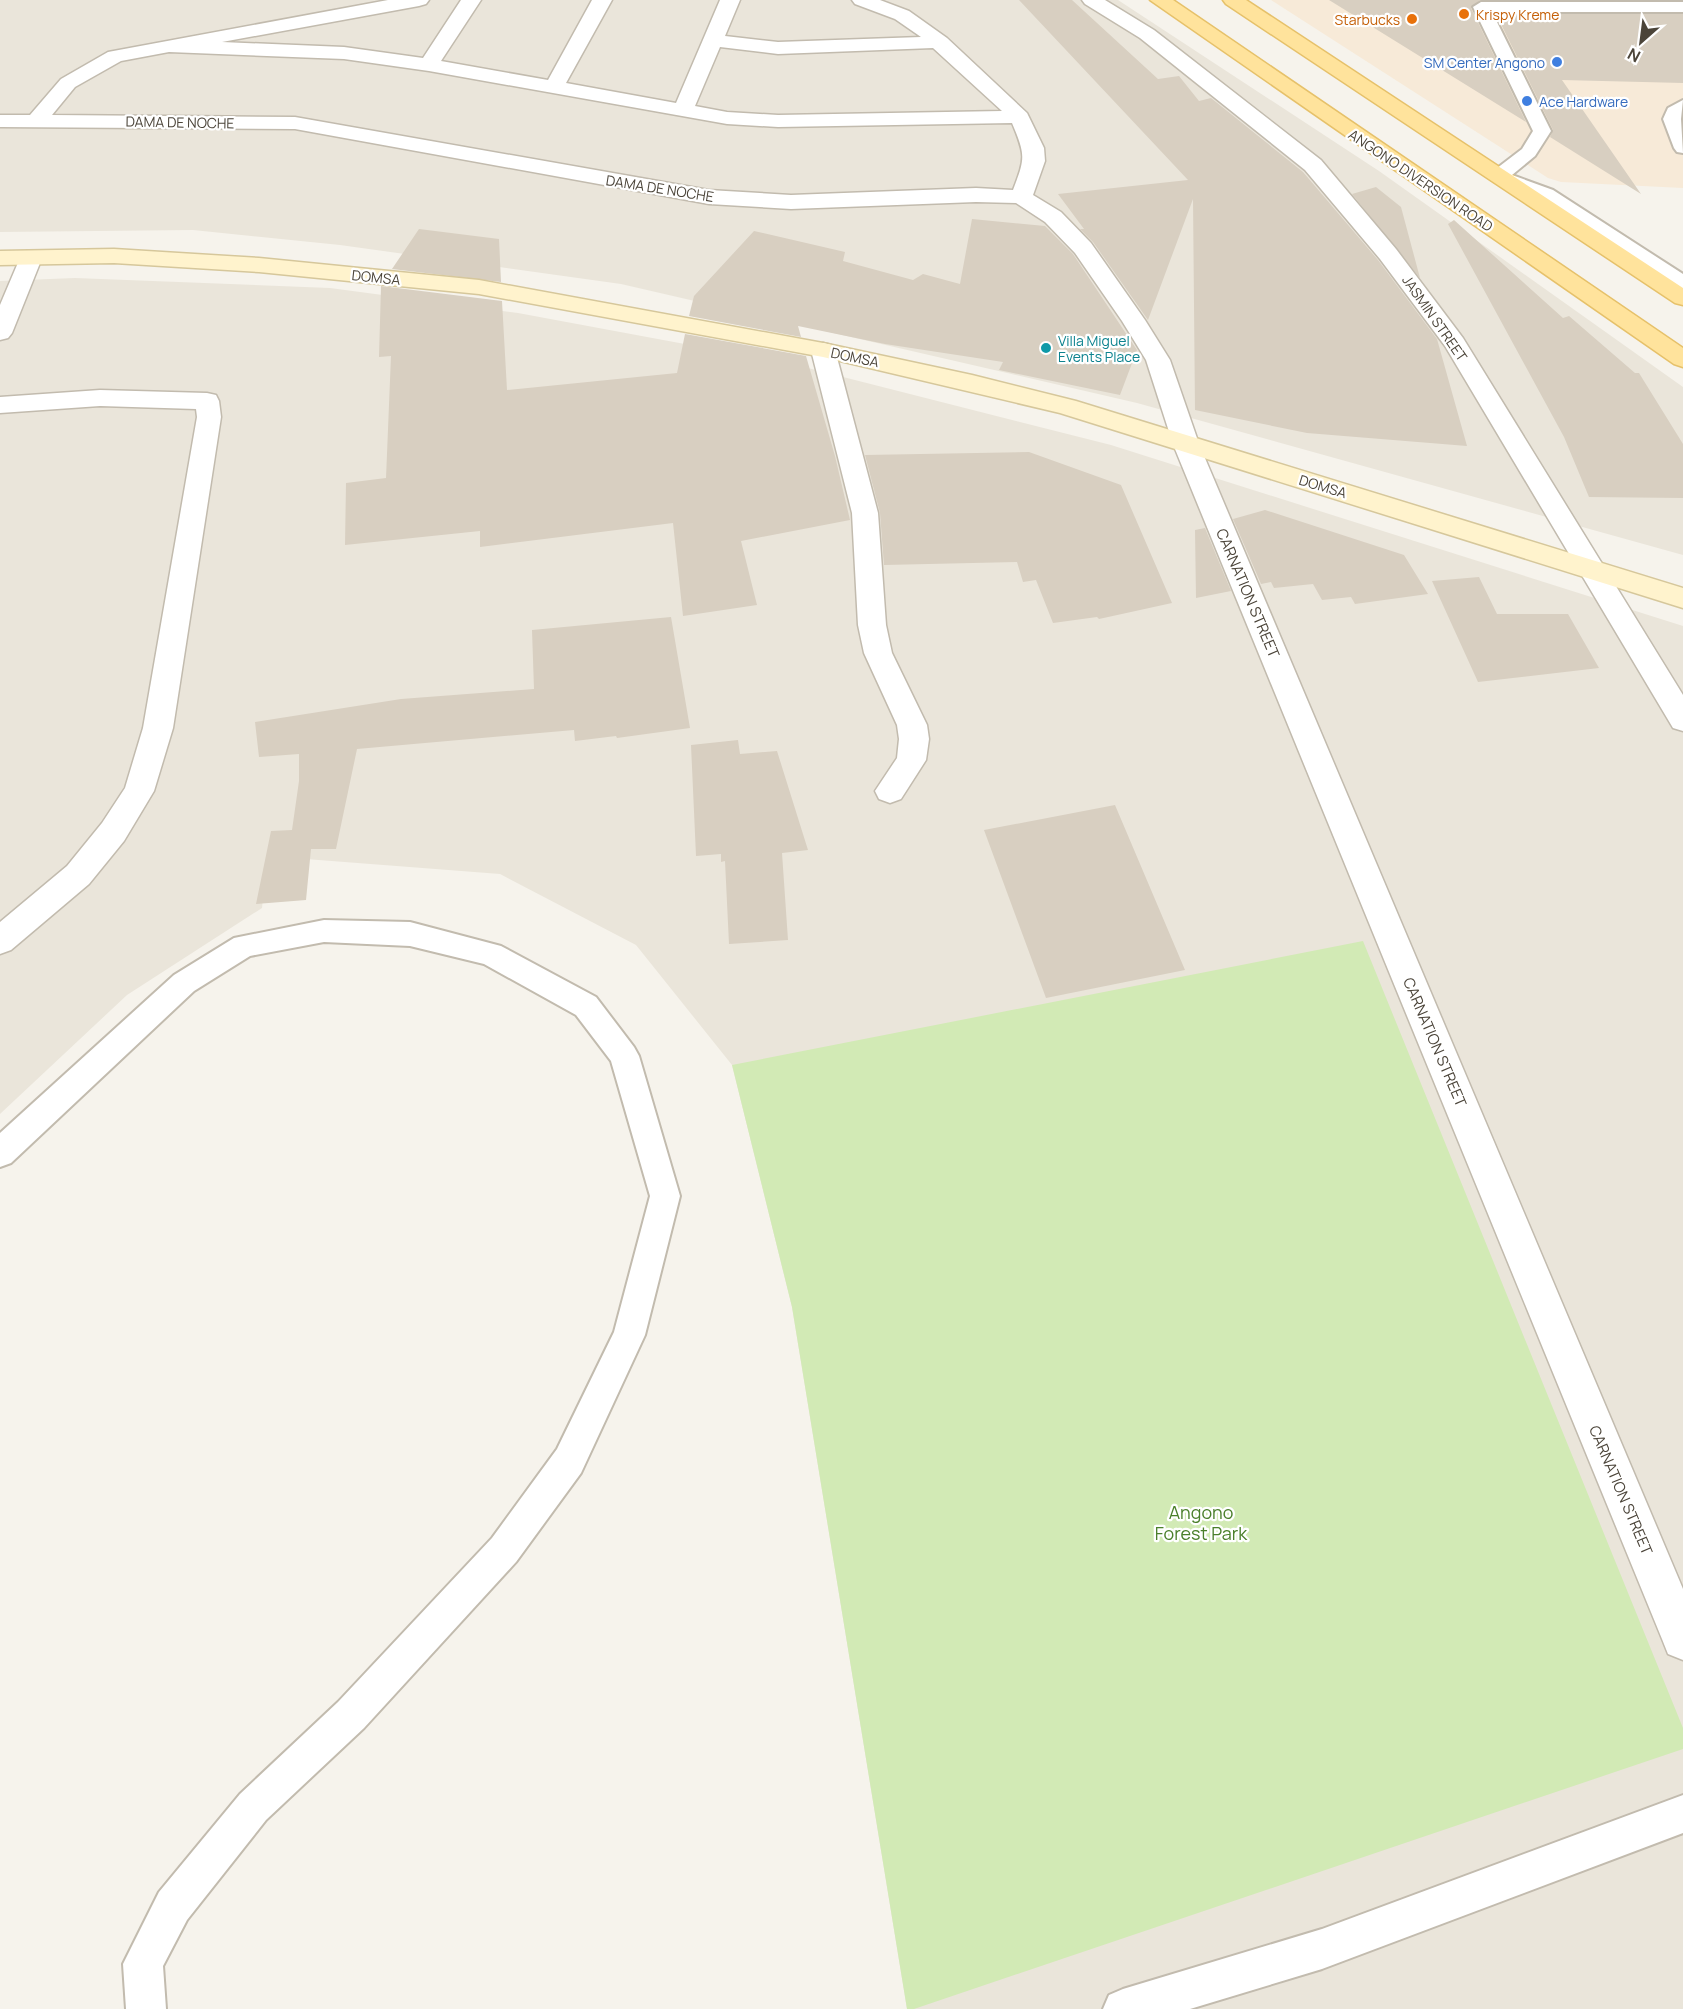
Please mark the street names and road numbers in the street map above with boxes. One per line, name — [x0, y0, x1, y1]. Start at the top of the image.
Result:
street label: DAMA DE NOCHE — [125, 112, 235, 132]
street label: ANGONO DIVERSION ROAD — [1345, 125, 1497, 235]
street label: DAMA DE NOCHE — [605, 170, 715, 206]
street label: DOMSA — [351, 265, 401, 289]
street label: JASMIN STREET — [1398, 271, 1472, 365]
street label: DOMSA — [829, 343, 881, 371]
street label: DOMSA — [1297, 470, 1349, 502]
street label: CARNATION STREET — [1211, 525, 1285, 661]
street label: CARNATION STREET — [1398, 974, 1472, 1110]
street label: CARNATION STREET — [1584, 1422, 1658, 1558]

